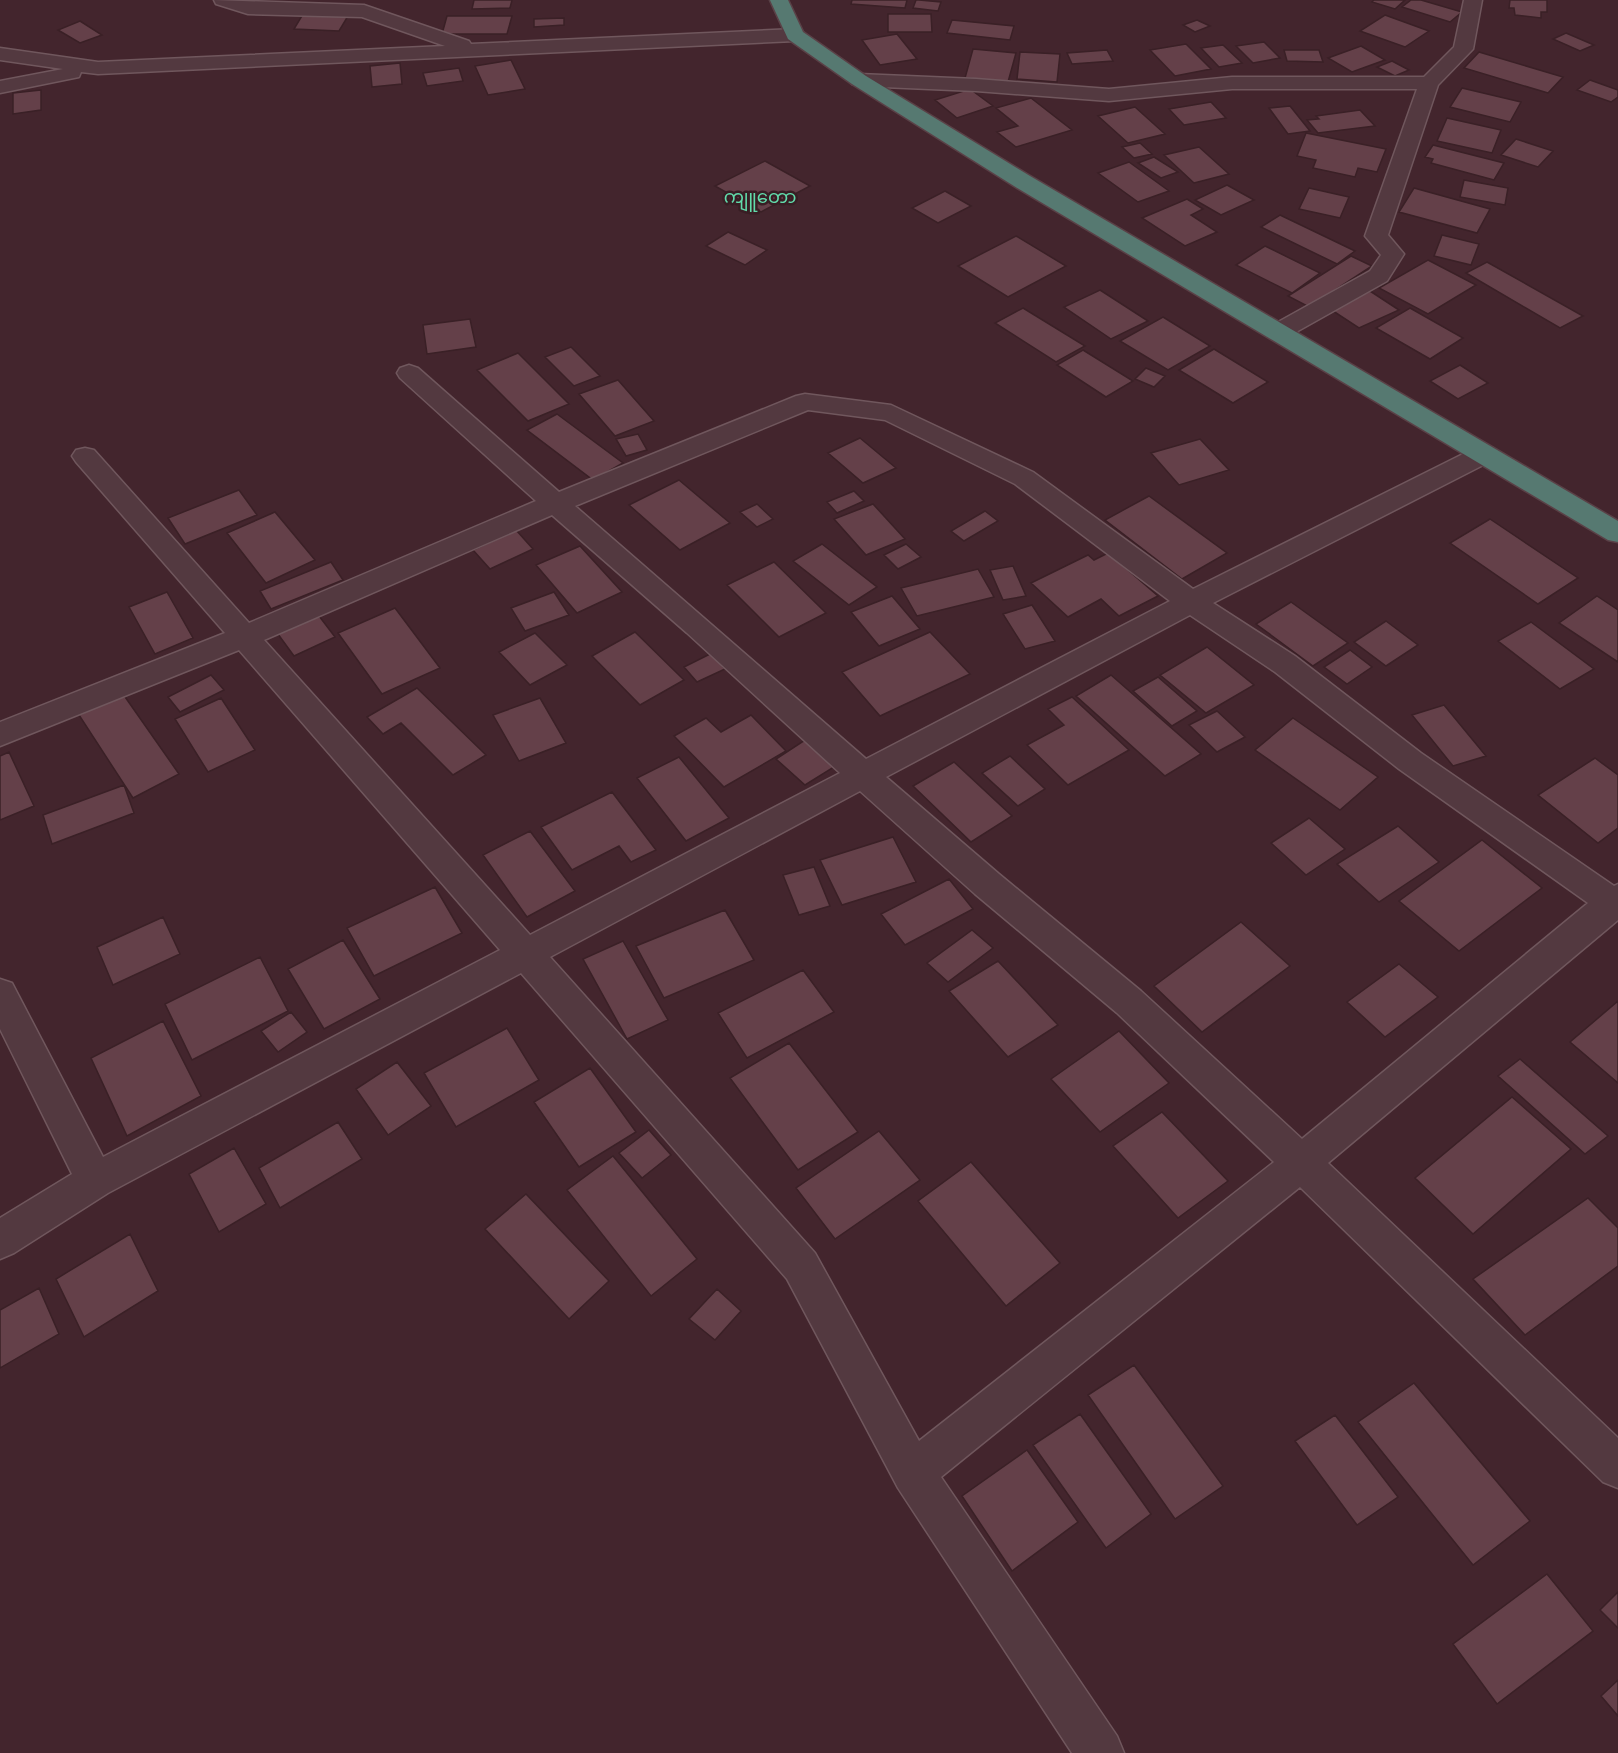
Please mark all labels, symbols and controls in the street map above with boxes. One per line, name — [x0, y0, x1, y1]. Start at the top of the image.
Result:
district label: ကျူတော — [724, 189, 796, 212]

